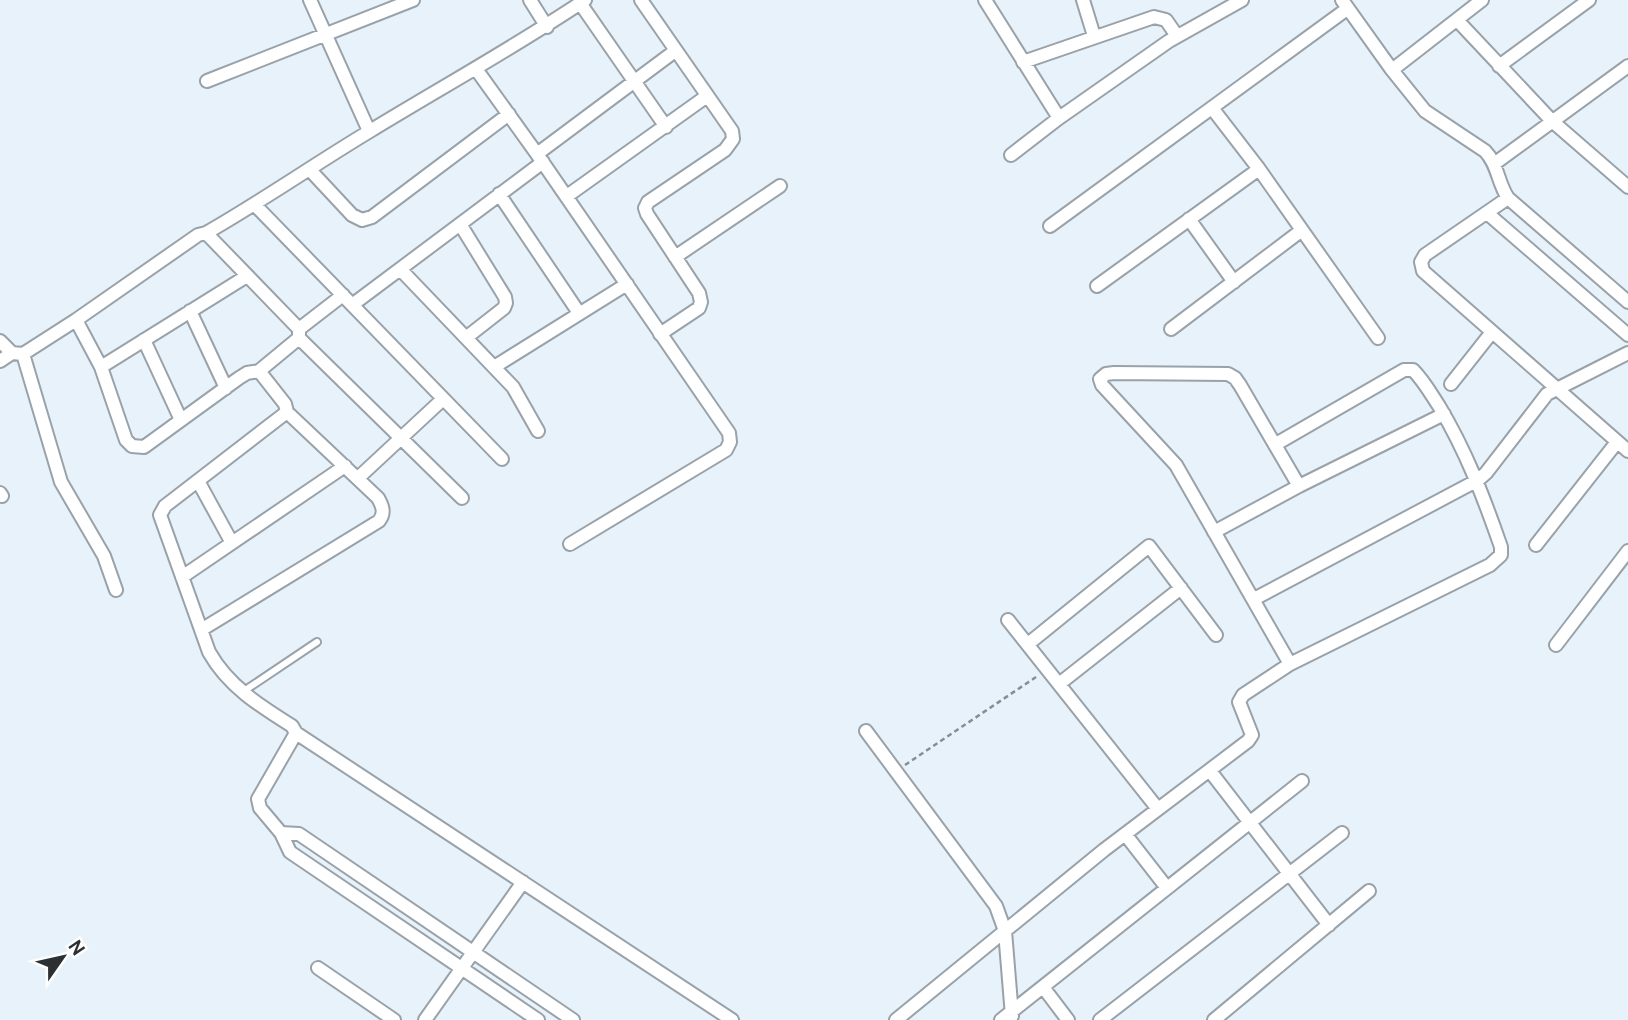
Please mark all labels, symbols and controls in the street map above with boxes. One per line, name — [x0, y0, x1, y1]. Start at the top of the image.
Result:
north arrow — [28, 922, 98, 992]
text: N — [63, 936, 90, 960]

